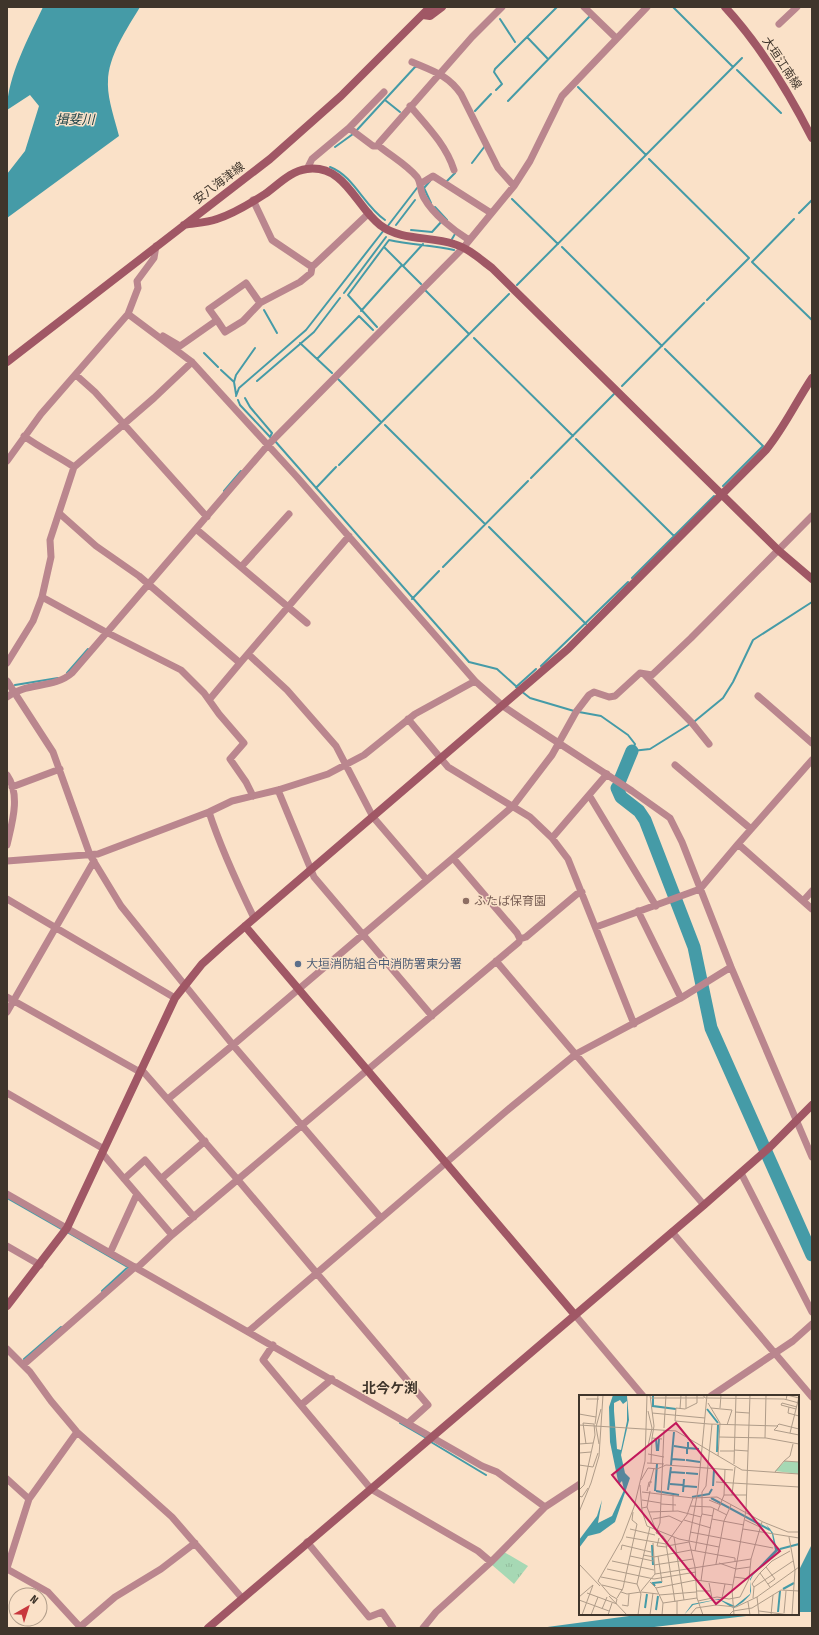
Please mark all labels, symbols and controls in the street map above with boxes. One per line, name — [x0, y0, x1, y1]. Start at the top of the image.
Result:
street label: 大垣江南線 — [759, 34, 805, 92]
water label: 揖斐川 — [55, 112, 96, 127]
street label: 安八海津線 — [191, 159, 247, 207]
place label: ふたば保育園 — [474, 894, 546, 908]
marker: ふたば保育園 — [461, 896, 471, 906]
place label: 大垣消防組合中消防署東分署 — [306, 957, 462, 971]
marker: 大垣消防組合中消防署東分署 — [293, 959, 303, 969]
district label: 北今ケ渕 — [362, 1380, 418, 1397]
inset map — [579, 1395, 799, 1615]
north arrow — [8, 1587, 48, 1627]
text: N — [27, 1592, 41, 1607]

